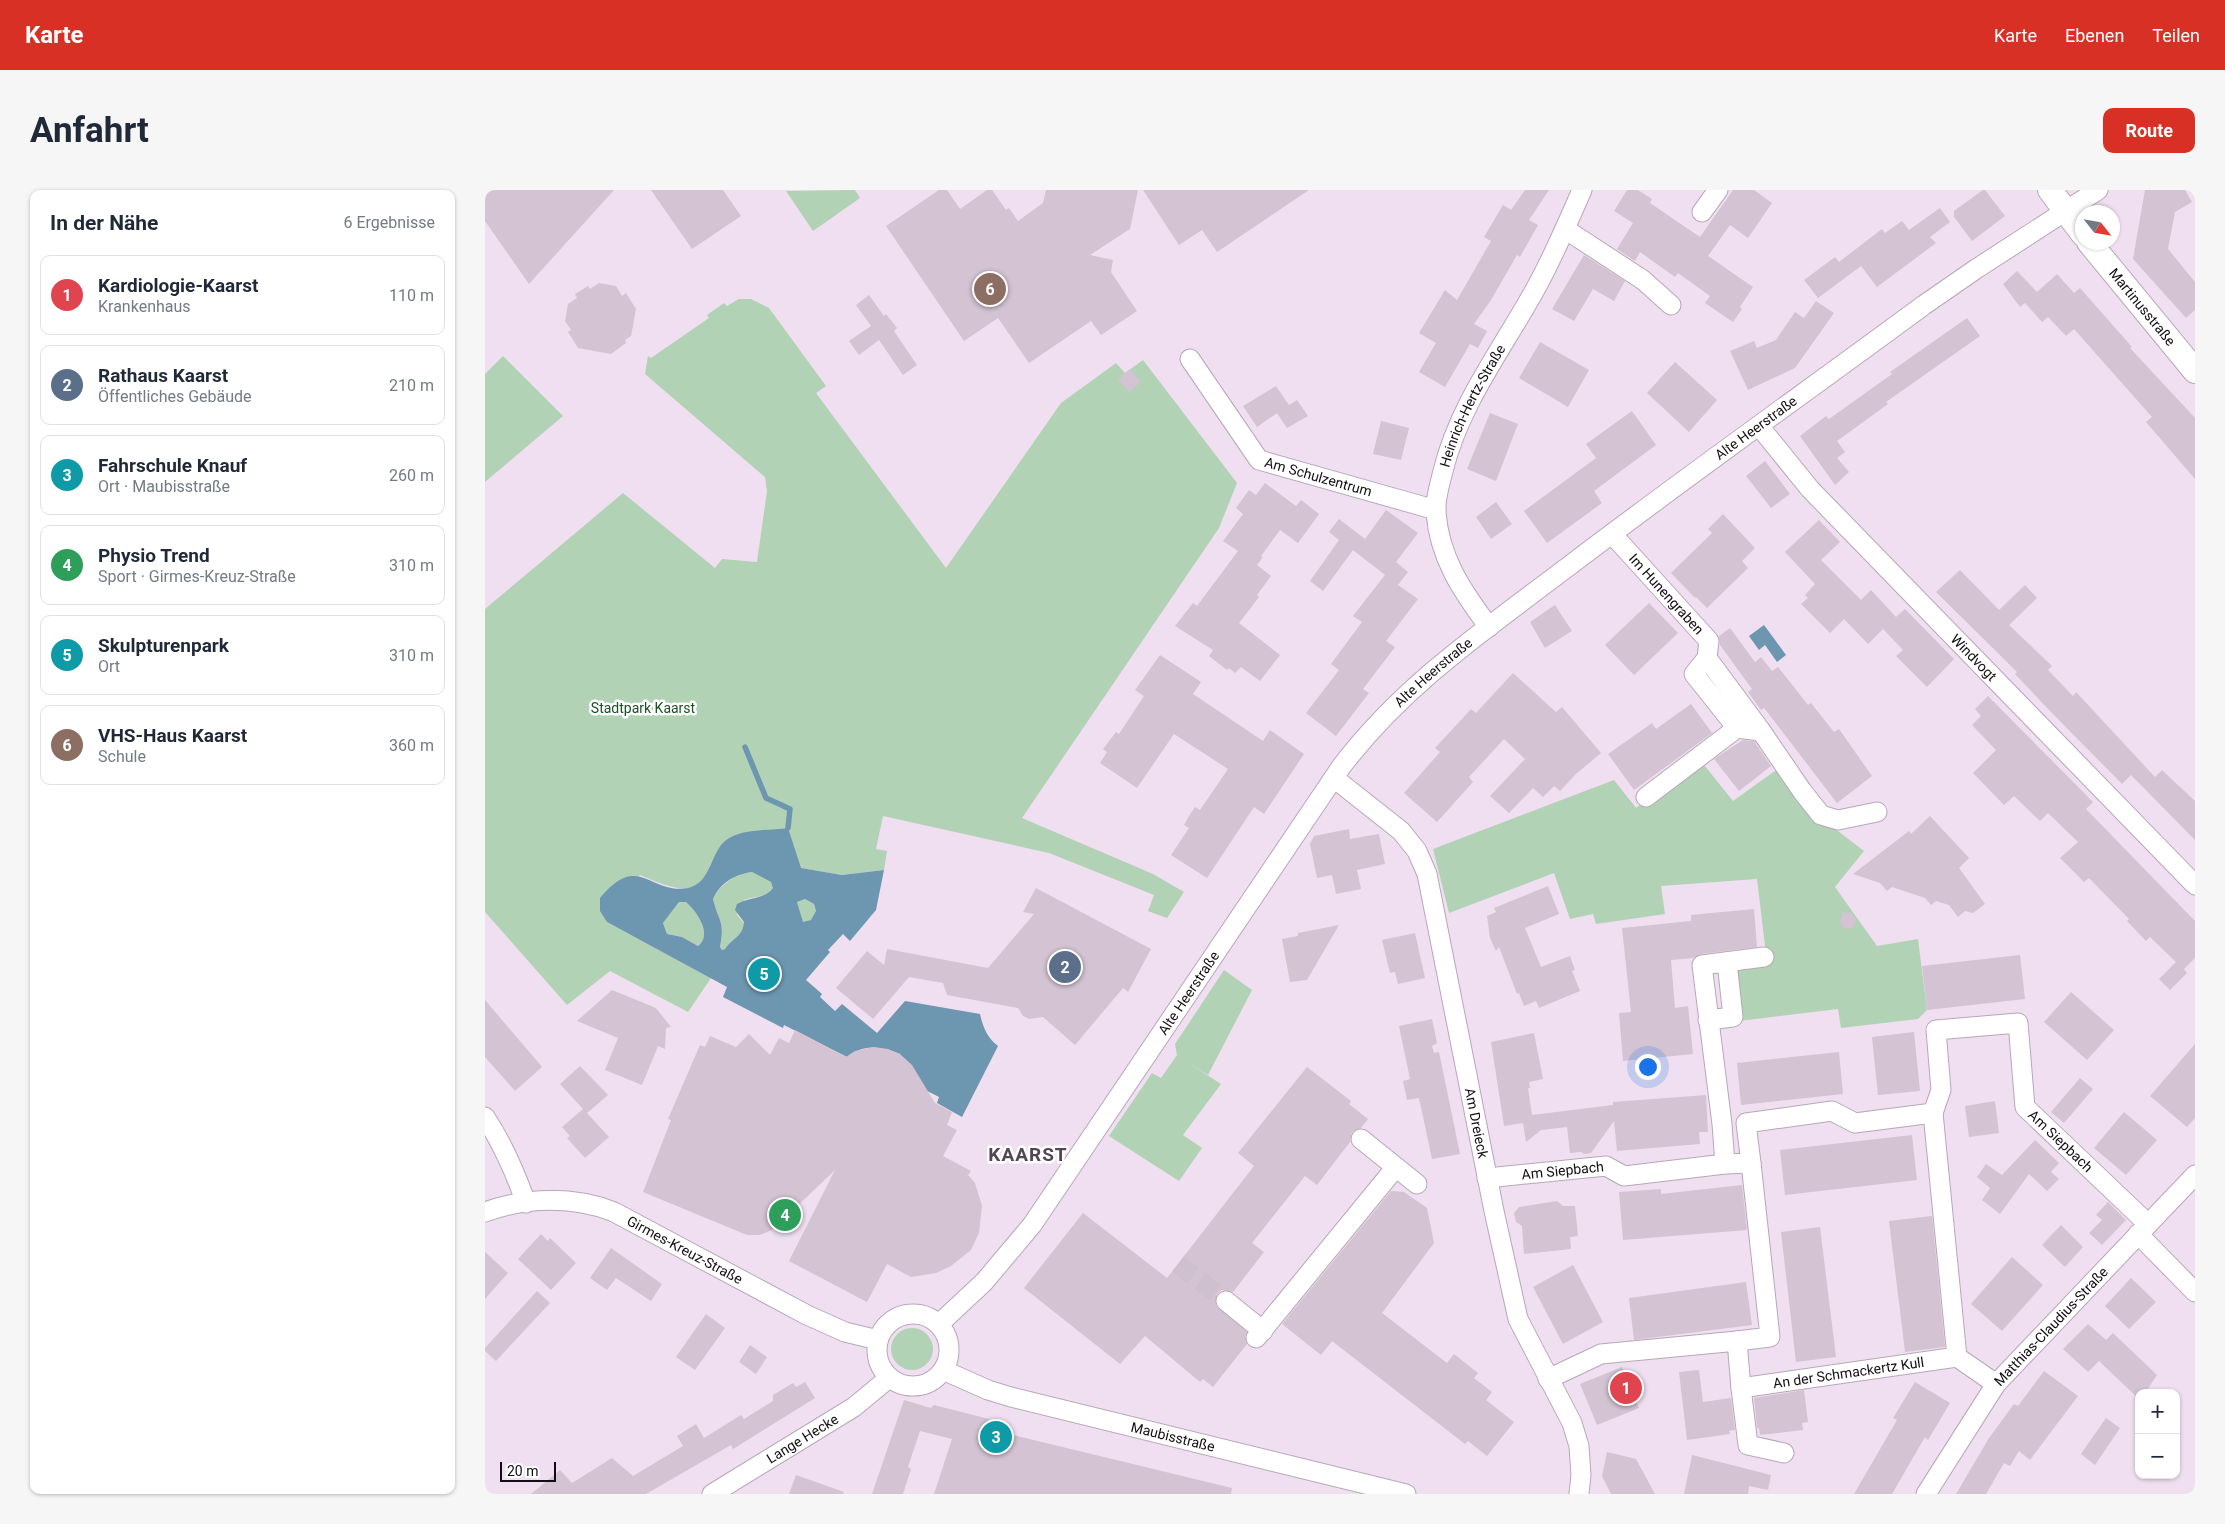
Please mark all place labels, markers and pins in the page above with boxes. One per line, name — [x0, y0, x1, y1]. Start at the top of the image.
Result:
pin: 6 — [974, 270, 1006, 308]
pin: 2 — [1049, 948, 1081, 986]
pin: 5 — [748, 955, 780, 993]
pin: 4 — [769, 1196, 801, 1234]
pin: 1 — [1610, 1369, 1642, 1407]
pin: 3 — [980, 1418, 1012, 1456]

